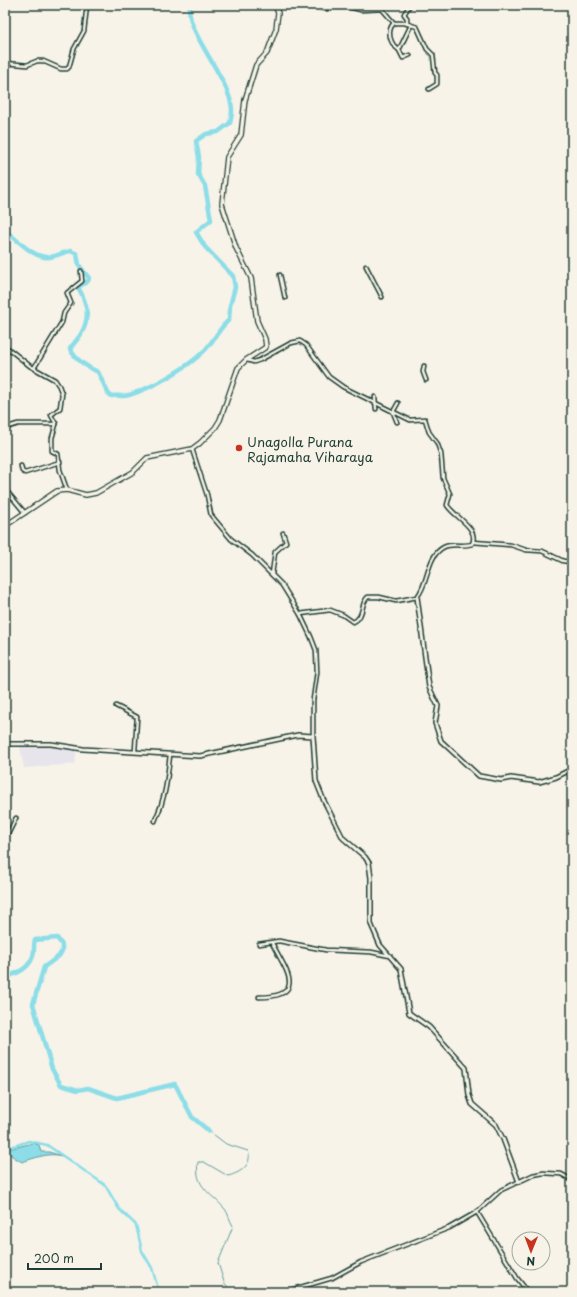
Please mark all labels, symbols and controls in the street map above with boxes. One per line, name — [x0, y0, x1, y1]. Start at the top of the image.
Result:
place label: Unagolla Purana Rajamaha Viharaya — [247, 432, 374, 466]
marker: Unagolla Purana Rajamaha Viharaya — [234, 443, 244, 453]
north arrow — [511, 1231, 551, 1271]
scale bar — [28, 1245, 101, 1271]
text: 200 m — [34, 1249, 74, 1267]
text: N — [526, 1253, 535, 1270]

